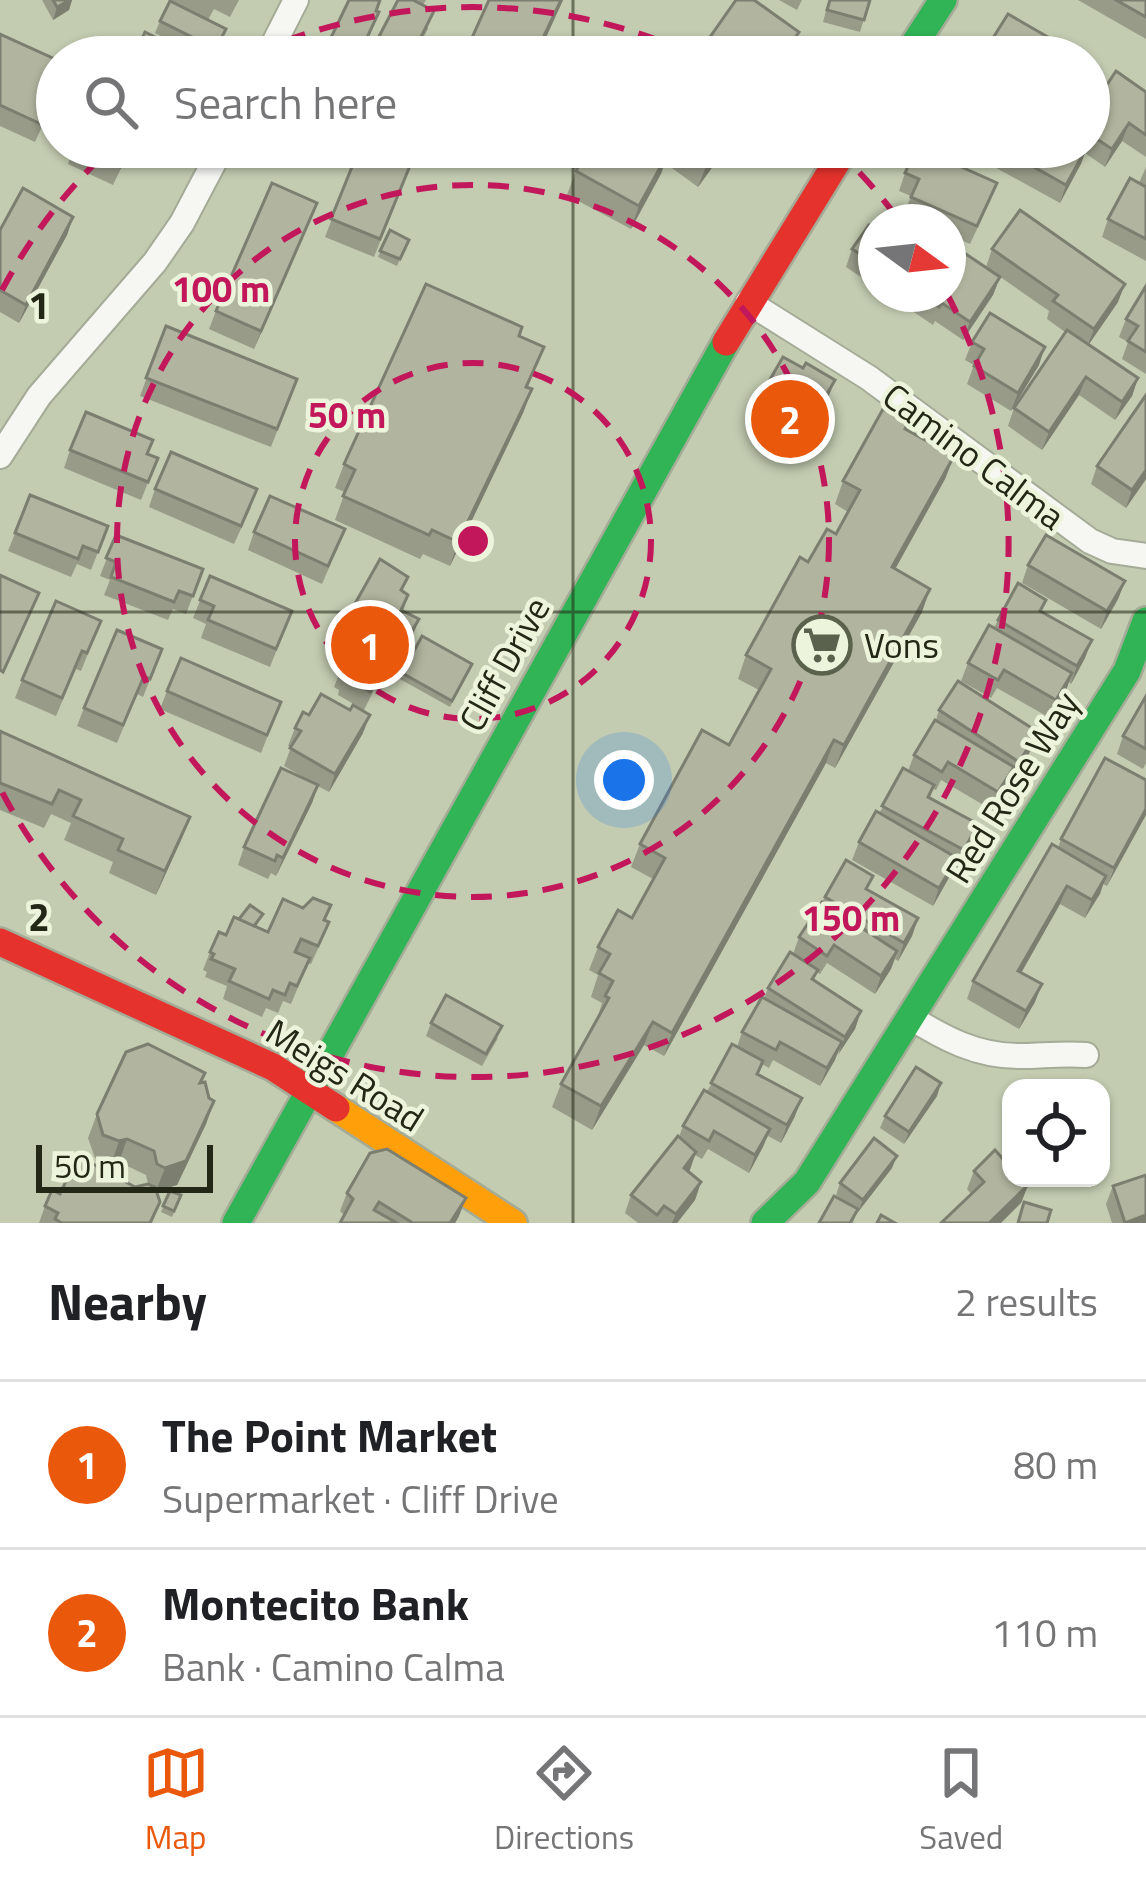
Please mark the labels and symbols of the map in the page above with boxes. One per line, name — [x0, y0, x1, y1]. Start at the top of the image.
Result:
north arrow — [858, 204, 966, 312]
text: 100 m — [172, 261, 270, 316]
text: 1 — [28, 275, 50, 334]
street label: Camino Calma — [872, 369, 1077, 543]
pin: 2 — [751, 374, 829, 464]
text: 50 m — [308, 387, 386, 442]
centre of rings — [452, 520, 494, 562]
street label: Cliff Drive — [444, 586, 563, 741]
pin: 1 — [331, 600, 409, 690]
supermarket icon: Vons — [791, 614, 853, 676]
place label: Vons — [864, 617, 939, 672]
street label: Red Rose Way — [931, 680, 1092, 893]
your location — [594, 750, 654, 810]
text: 2 — [28, 887, 50, 946]
text: 150 m — [802, 890, 900, 945]
street label: Meigs Road — [256, 1004, 435, 1145]
scale bar — [36, 1139, 213, 1192]

